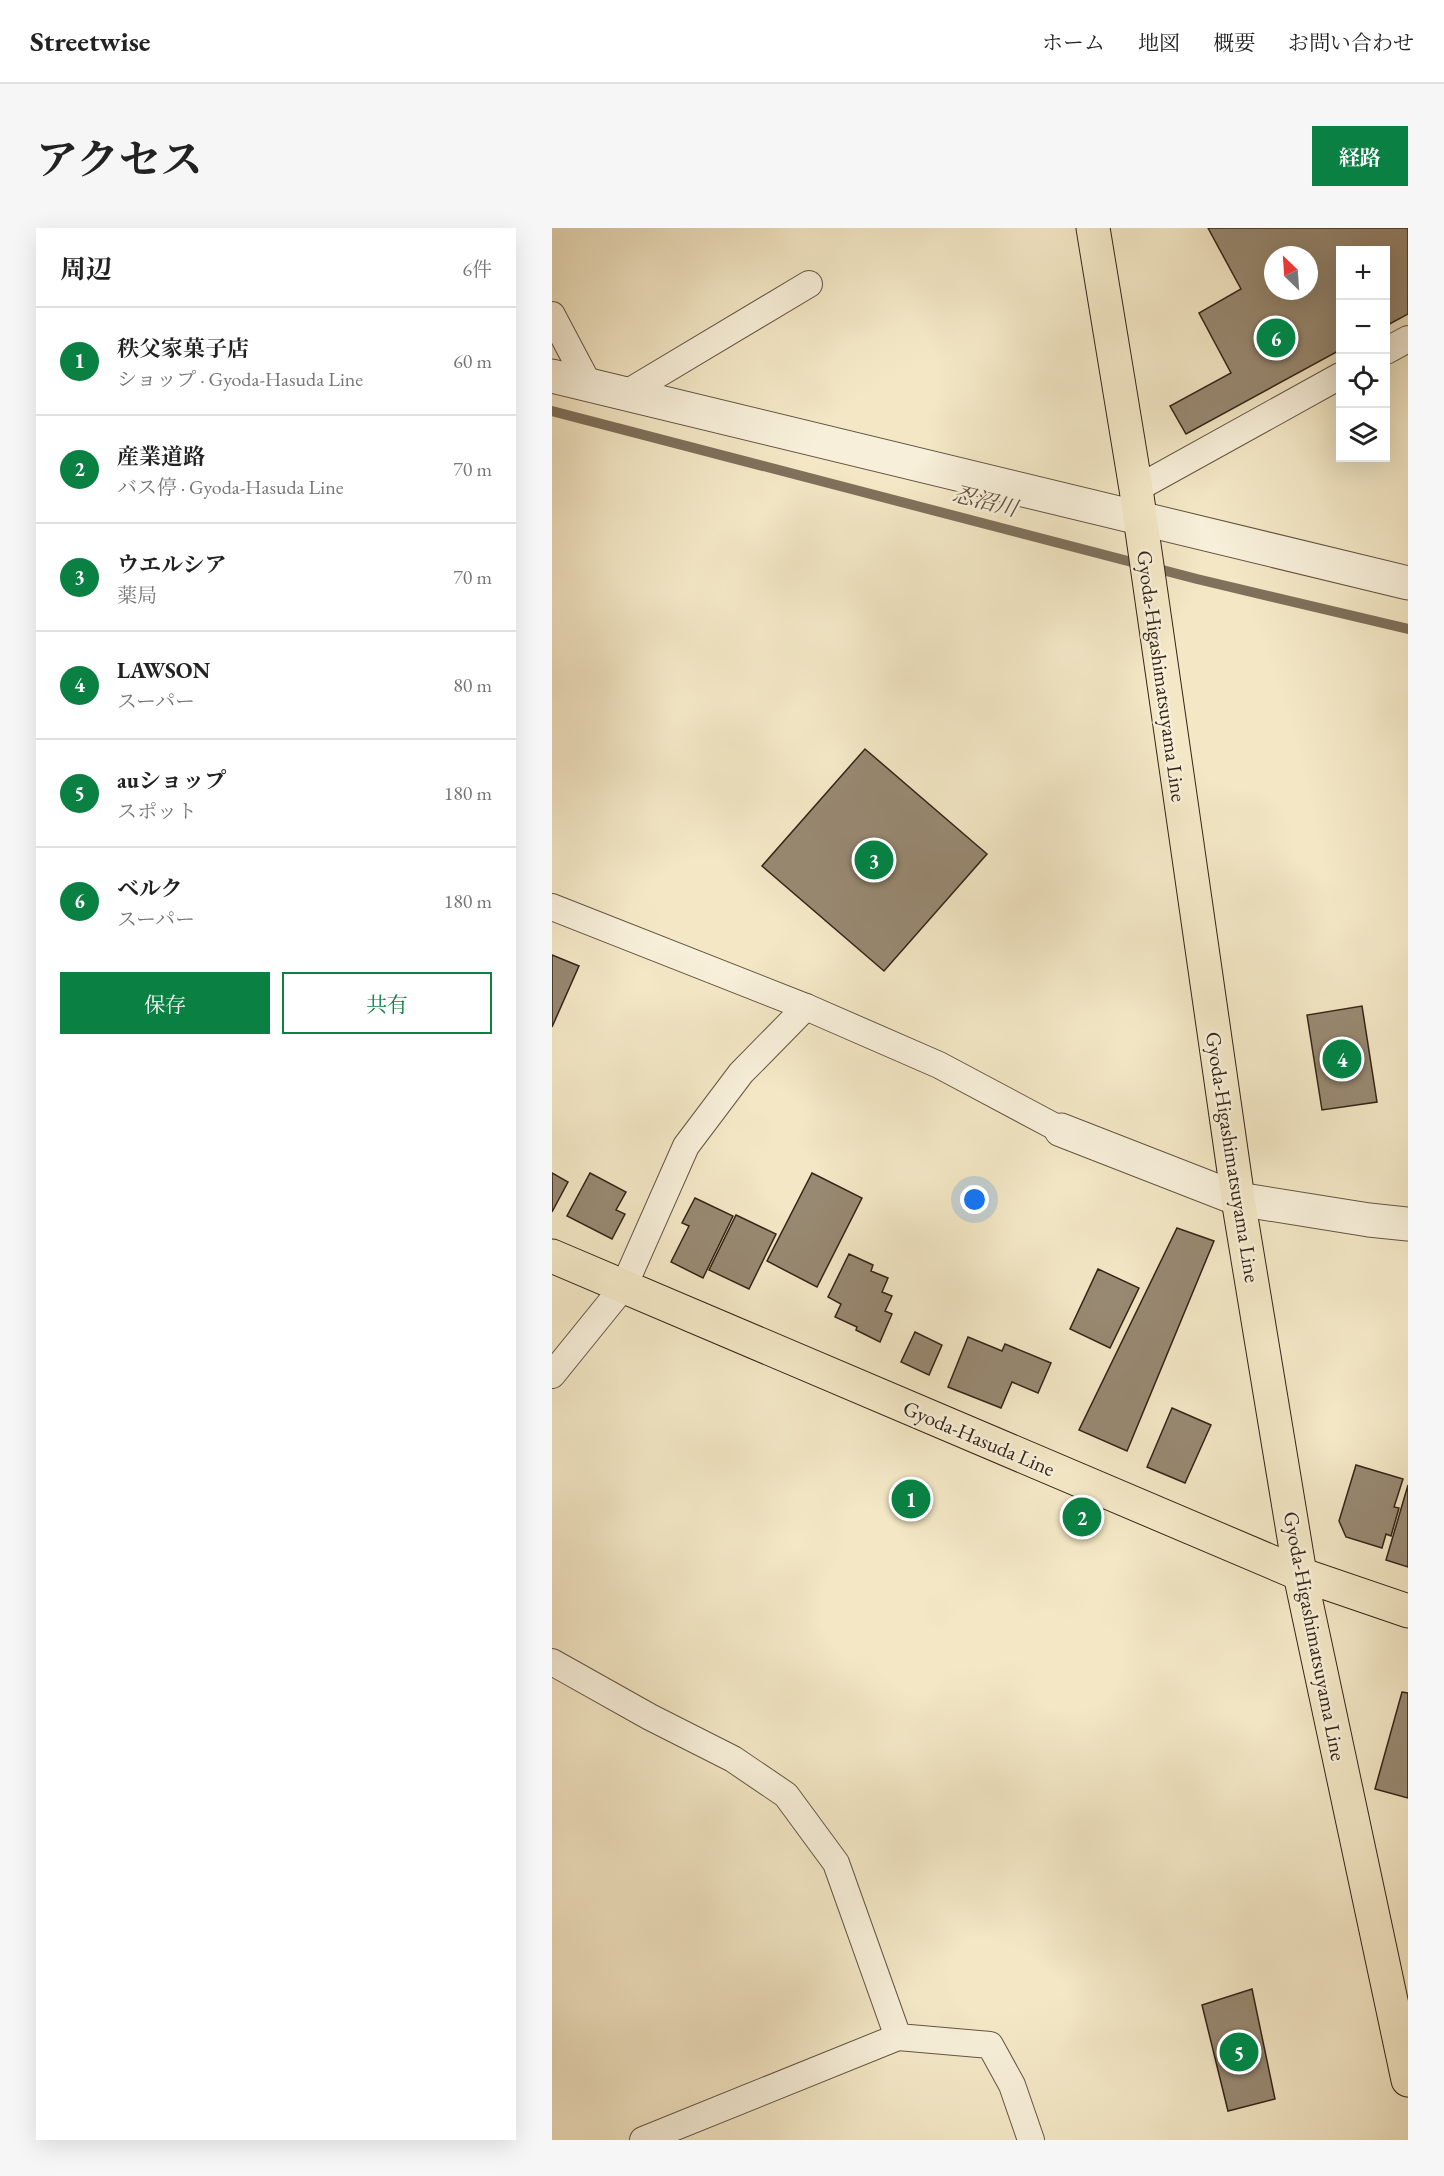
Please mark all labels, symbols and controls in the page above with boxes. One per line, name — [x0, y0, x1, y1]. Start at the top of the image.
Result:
text: Streetwise — [30, 23, 150, 59]
text: ホーム — [1042, 29, 1105, 56]
text: 地図 — [1138, 29, 1180, 56]
text: 概要 — [1213, 29, 1255, 56]
text: お問い合わせ — [1288, 29, 1414, 56]
button: 経路 — [1312, 126, 1408, 186]
text: アクセス — [36, 132, 203, 187]
north arrow — [1264, 246, 1318, 300]
map controls — [1336, 246, 1390, 462]
button: + — [1336, 246, 1390, 300]
text: 周辺 — [60, 252, 112, 286]
text: 6件 — [462, 256, 492, 282]
button: − — [1336, 300, 1390, 354]
pin: 6 — [1256, 316, 1296, 360]
text: 秩父家菓子店 — [117, 334, 249, 363]
text: 1 — [74, 348, 85, 374]
text: 60 m — [453, 348, 492, 374]
button: locate — [1336, 354, 1390, 408]
text: ショップ · Gyoda-Hasuda Line — [117, 366, 363, 392]
button: layers — [1336, 408, 1390, 462]
text: 産業道路 — [117, 442, 205, 471]
text: 2 — [74, 456, 85, 482]
text: 70 m — [453, 456, 492, 482]
text: バス停 · Gyoda-Hasuda Line — [117, 474, 344, 500]
water label: 忍沼川 — [949, 479, 1022, 524]
street label: Gyoda-Higashimatsuyama Line — [1131, 549, 1193, 803]
text: ウエルシア — [117, 550, 226, 579]
text: 3 — [74, 564, 85, 590]
text: 70 m — [453, 564, 492, 590]
text: 薬局 — [117, 582, 157, 608]
text: LAWSON — [117, 656, 210, 685]
text: 4 — [74, 672, 85, 698]
text: 80 m — [453, 672, 492, 698]
text: スーパー — [117, 688, 195, 714]
text: auショップ — [117, 766, 226, 795]
text: 5 — [74, 780, 85, 806]
text: 180 m — [444, 780, 492, 806]
text: スポット — [117, 798, 197, 824]
pin: 3 — [854, 838, 894, 882]
text: ベルク — [117, 874, 183, 903]
text: 6 — [74, 888, 85, 914]
text: 180 m — [444, 888, 492, 914]
text: スーパー — [117, 906, 195, 932]
button: 保存 — [60, 972, 270, 1034]
button: 共有 — [282, 972, 492, 1034]
street label: Gyoda-Higashimatsuyama Line — [1200, 1030, 1266, 1284]
pin: 4 — [1322, 1036, 1362, 1082]
your location — [960, 1185, 989, 1214]
street label: Gyoda-Hasuda Line — [899, 1394, 1059, 1482]
pin: 1 — [892, 1476, 930, 1522]
pin: 2 — [1062, 1494, 1102, 1540]
street label: Gyoda-Higashimatsuyama Line — [1278, 1509, 1352, 1763]
pin: 5 — [1220, 2030, 1258, 2074]

